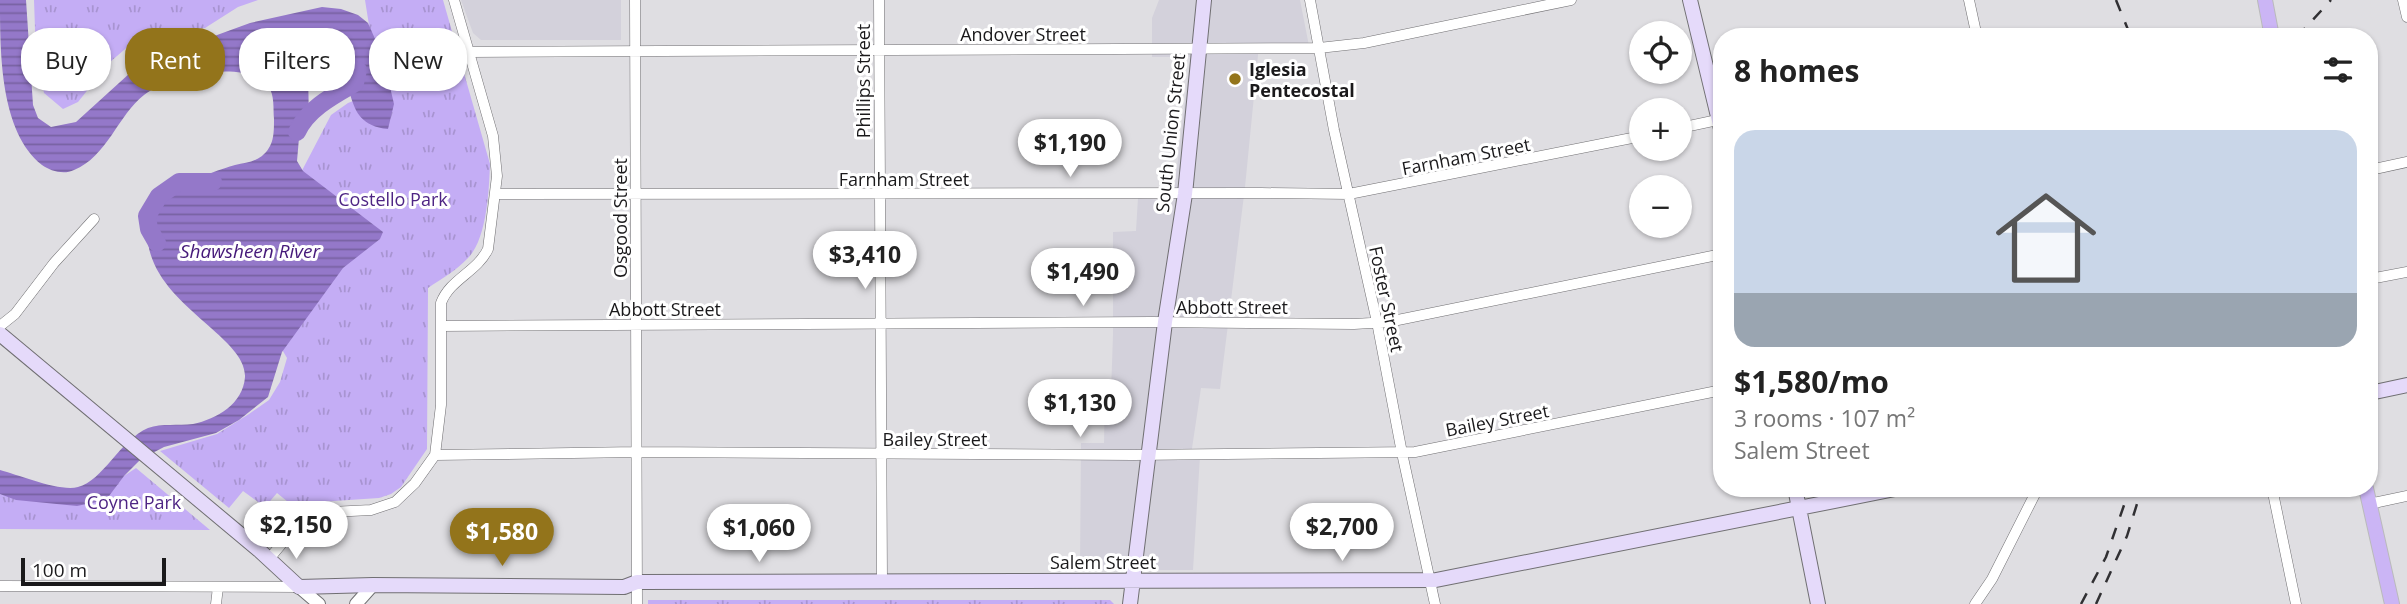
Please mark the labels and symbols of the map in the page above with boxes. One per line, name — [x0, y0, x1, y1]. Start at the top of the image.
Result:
street label: Andover Street — [960, 22, 1086, 46]
street label: Phillips Street — [851, 24, 875, 138]
street label: South Union Street — [1150, 52, 1190, 214]
place label: Iglesia Pentecostal — [1249, 57, 1355, 102]
marker: Iglesia Pentecostal — [1227, 71, 1243, 87]
pin: $1,190 — [1013, 120, 1127, 179]
street label: Farnham Street — [1400, 132, 1532, 180]
street label: Osgood Street — [608, 158, 632, 278]
street label: Farnham Street — [839, 167, 969, 191]
park label: Costello Park — [338, 187, 448, 211]
pin: $3,410 — [808, 232, 922, 291]
water label: Shawsheen River — [180, 238, 322, 264]
street label: Foster Street — [1364, 244, 1410, 354]
pin: $1,490 — [1026, 248, 1140, 308]
street label: Abbott Street — [1176, 295, 1288, 319]
street label: Abbott Street — [609, 297, 721, 321]
pin: $1,130 — [1023, 380, 1137, 439]
street label: Bailey Street — [1443, 398, 1551, 442]
street label: Bailey Street — [883, 427, 987, 451]
park label: Coyne Park — [87, 490, 182, 514]
pin: $2,150 — [239, 502, 353, 561]
pin: $1,060 — [702, 504, 816, 564]
pin: $2,700 — [1285, 504, 1399, 563]
pin: $1,580 — [445, 508, 559, 568]
street label: Salem Street — [1050, 550, 1156, 574]
scale bar — [21, 555, 166, 587]

